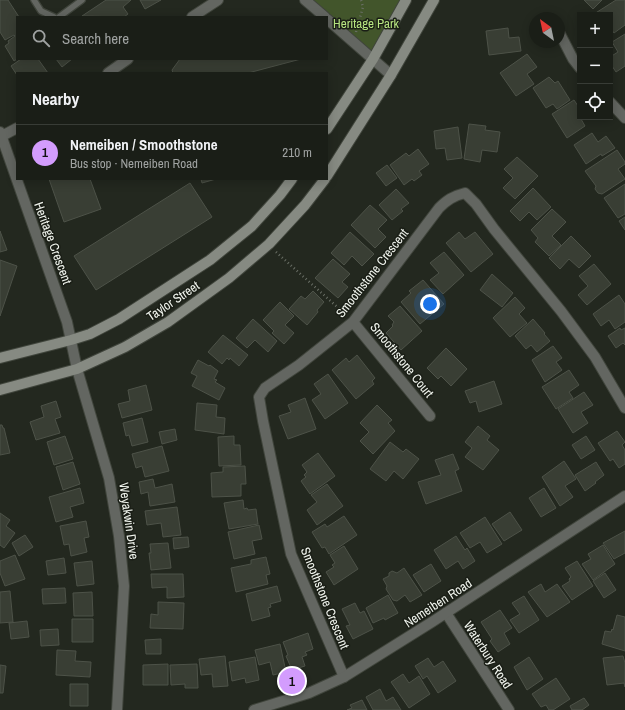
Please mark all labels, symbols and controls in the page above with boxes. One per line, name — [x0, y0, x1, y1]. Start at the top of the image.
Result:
north arrow — [529, 12, 565, 48]
map controls — [577, 12, 613, 120]
button: + — [577, 12, 613, 48]
park label: Heritage Park — [333, 15, 400, 32]
search box — [16, 16, 328, 60]
icon: search — [30, 27, 52, 49]
text: Search here — [62, 28, 129, 49]
button: − — [577, 48, 613, 84]
button: locate — [577, 84, 613, 120]
text: Nearby — [32, 87, 79, 110]
text: Nemeiben / Smoothstone — [70, 134, 218, 155]
text: 1 — [42, 144, 48, 161]
text: 210 m — [282, 144, 312, 161]
text: Bus stop · Nemeiben Road — [70, 155, 198, 172]
street label: Heritage Crescent — [30, 199, 76, 287]
street label: Smoothstone Crescent — [332, 225, 412, 321]
street label: Taylor Street — [143, 277, 203, 325]
your location — [420, 294, 440, 314]
street label: Smoothstone Court — [366, 319, 438, 401]
street label: Weyakwin Drive — [115, 481, 143, 561]
street label: Smoothstone Crescent — [297, 545, 353, 651]
street label: Nemeiben Road — [401, 575, 475, 631]
street label: Waterbury Road — [460, 618, 516, 692]
pin: 1 — [279, 666, 305, 696]

